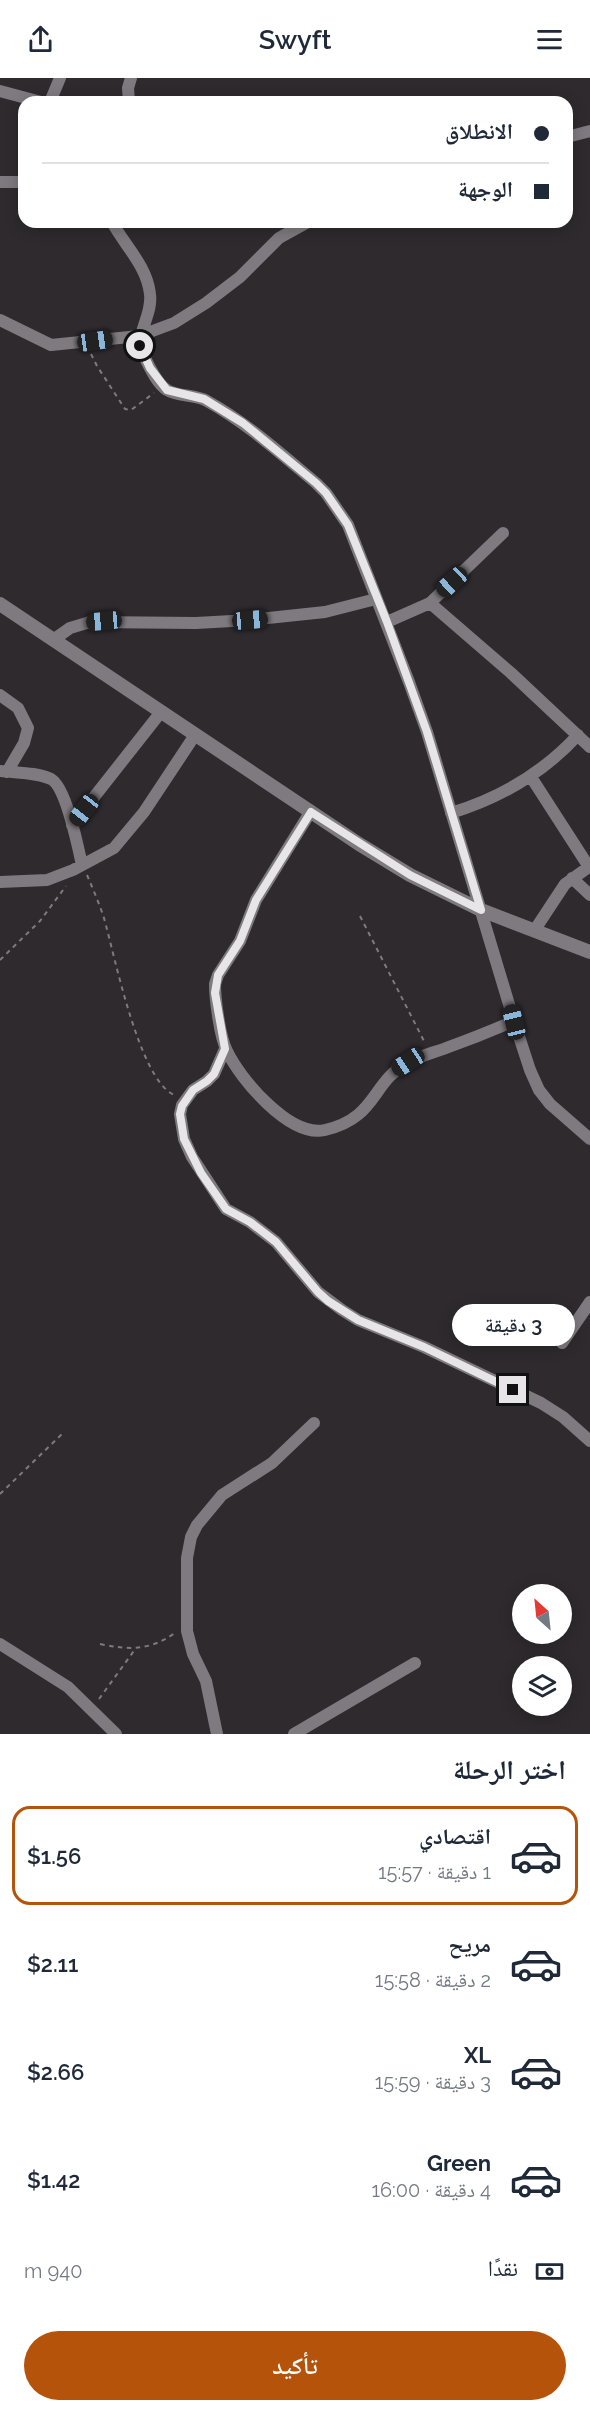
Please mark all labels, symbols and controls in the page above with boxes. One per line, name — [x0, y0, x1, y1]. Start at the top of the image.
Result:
icon: share — [24, 23, 57, 56]
icon: menu — [533, 23, 566, 56]
text: Swyft — [259, 24, 331, 55]
text: الانطلاق — [445, 118, 513, 144]
text: الوجهة — [458, 176, 513, 202]
car — [76, 330, 114, 352]
route start — [126, 332, 153, 359]
car — [433, 563, 471, 601]
car — [231, 609, 269, 631]
car — [85, 610, 123, 632]
car — [66, 790, 102, 830]
car — [501, 1002, 527, 1042]
car — [388, 1045, 428, 1079]
callout: 3 دقيقة — [452, 1303, 574, 1345]
text: 3 دقيقة — [485, 1313, 542, 1337]
route end — [499, 1376, 526, 1403]
north arrow — [512, 1584, 572, 1644]
map controls — [512, 1584, 572, 1716]
button: layers — [512, 1656, 572, 1716]
text: اختر الرحلة — [453, 1754, 566, 1785]
text: اقتصادي — [419, 1823, 491, 1849]
icon: car — [509, 1829, 563, 1883]
text: $1.56 — [27, 1843, 81, 1869]
text: 1 دقيقة · 15:57 — [378, 1860, 491, 1884]
text: مريح — [448, 1931, 491, 1957]
icon: car — [509, 1937, 563, 1991]
text: $2.11 — [27, 1951, 78, 1977]
text: 2 دقيقة · 15:58 — [375, 1968, 491, 1992]
text: XL — [464, 2042, 491, 2068]
icon: car — [509, 2045, 563, 2099]
text: $2.66 — [27, 2059, 84, 2085]
text: 3 دقيقة · 15:59 — [375, 2070, 491, 2094]
text: Green — [427, 2150, 491, 2176]
icon: car — [509, 2153, 563, 2207]
text: $1.42 — [27, 2167, 80, 2193]
text: 4 دقيقة · 16:00 — [371, 2178, 491, 2202]
text: نقدًا — [488, 2255, 518, 2281]
icon: cash — [533, 2255, 566, 2288]
text: 940 m — [24, 2259, 82, 2283]
button: تأكيد — [24, 2331, 566, 2400]

